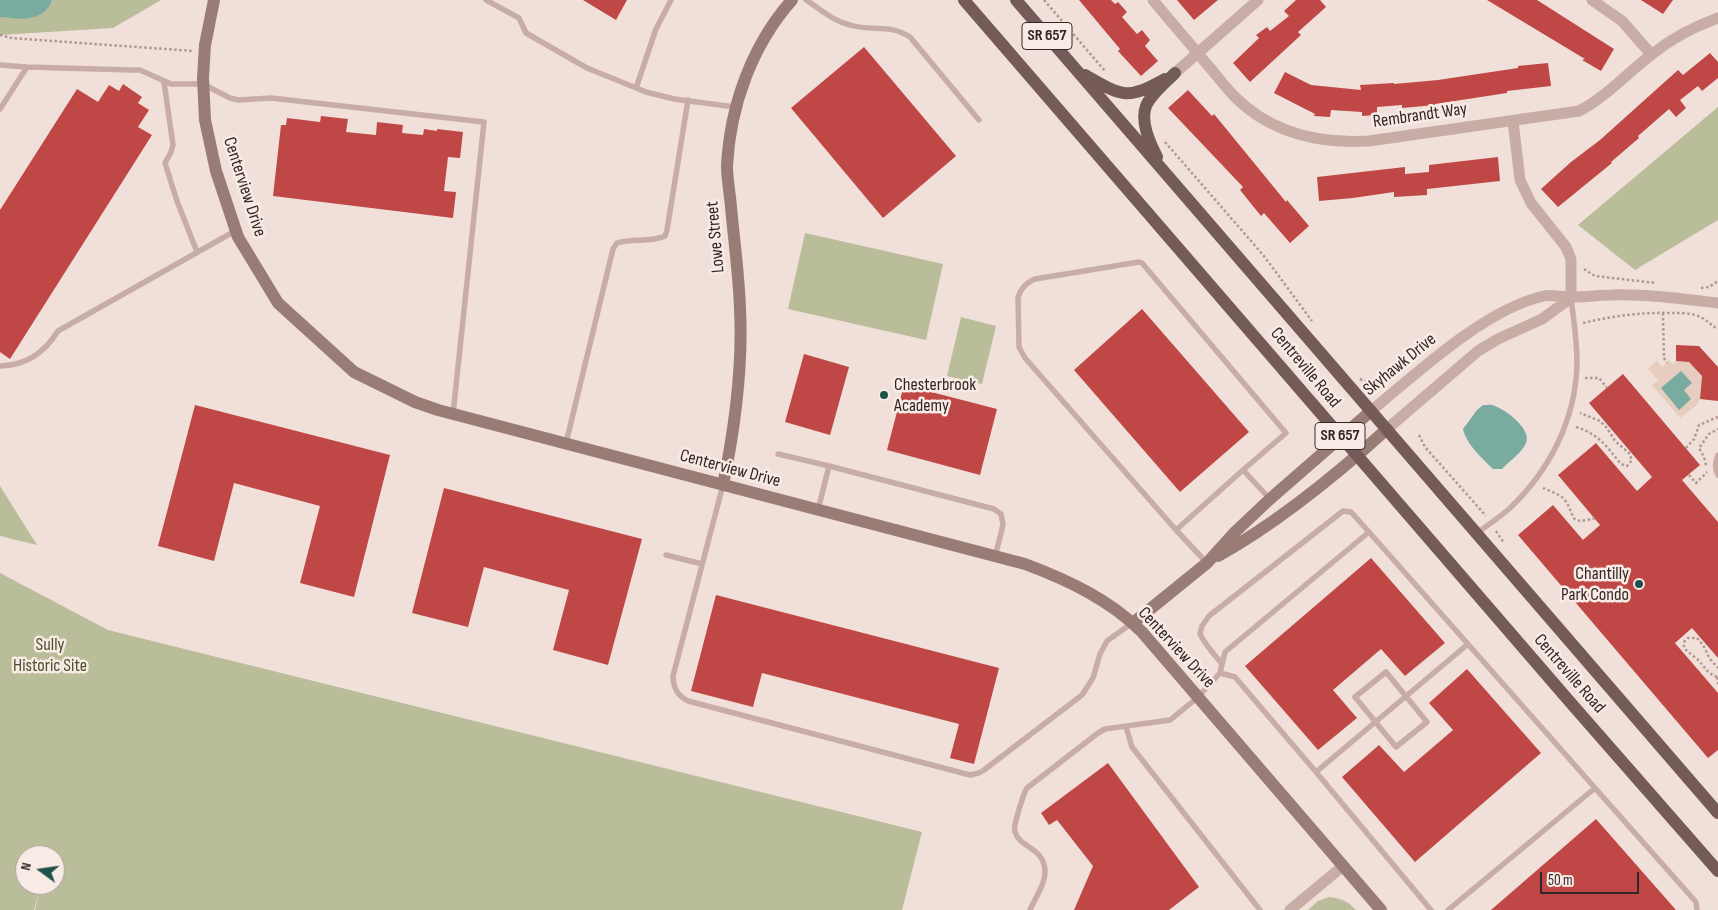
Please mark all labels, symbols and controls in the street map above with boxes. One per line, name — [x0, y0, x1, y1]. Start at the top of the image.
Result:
road number: SR 657 — [1022, 22, 1072, 50]
street label: Rembrandt Way — [1372, 99, 1468, 133]
street label: Centerview Drive — [218, 134, 270, 240]
street label: Lowe Street — [702, 200, 730, 274]
street label: Centreville Road — [1265, 323, 1345, 413]
street label: Skyhawk Drive — [1359, 329, 1441, 401]
place label: Chesterbrook Academy — [894, 374, 976, 416]
marker: Chesterbrook Academy — [878, 389, 890, 401]
road number: SR 657 — [1315, 422, 1365, 450]
street label: Centerview Drive — [677, 445, 783, 493]
place label: Chantilly Park Condo — [1561, 563, 1629, 606]
marker: Chantilly Park Condo — [1633, 578, 1645, 590]
street label: Centerview Drive — [1133, 603, 1219, 693]
street label: Centreville Road — [1529, 630, 1609, 718]
park label: Sully Historic Site — [13, 634, 87, 676]
north arrow — [15, 845, 65, 895]
text: N — [17, 861, 35, 872]
scale bar — [1543, 862, 1642, 894]
text: 50 m — [1548, 871, 1573, 890]

